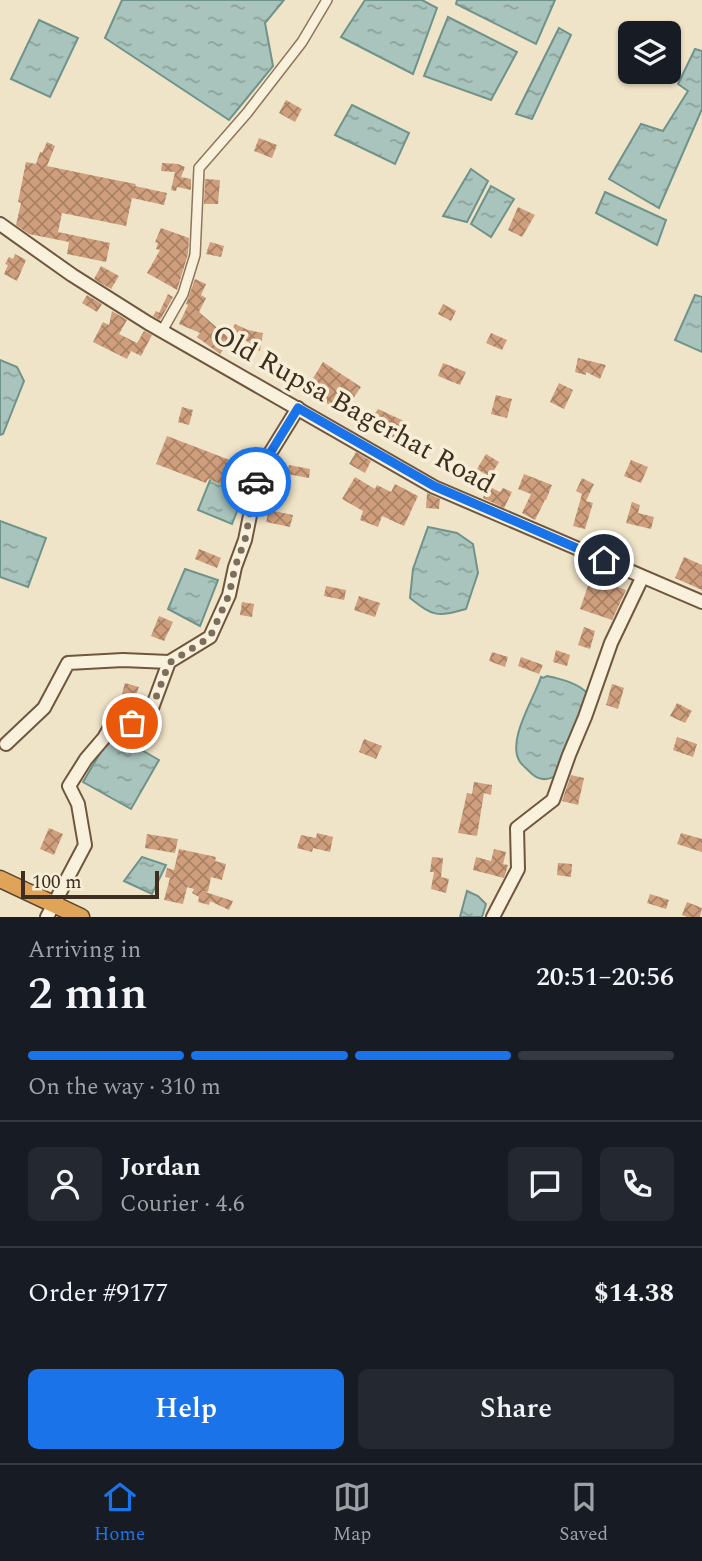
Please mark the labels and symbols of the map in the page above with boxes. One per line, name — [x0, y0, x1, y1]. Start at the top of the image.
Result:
street label: Old Rupsa Bagerhat Road — [204, 313, 503, 505]
courier — [221, 447, 291, 517]
pin — [574, 530, 634, 590]
pin — [102, 693, 162, 753]
scale bar — [21, 868, 159, 900]

